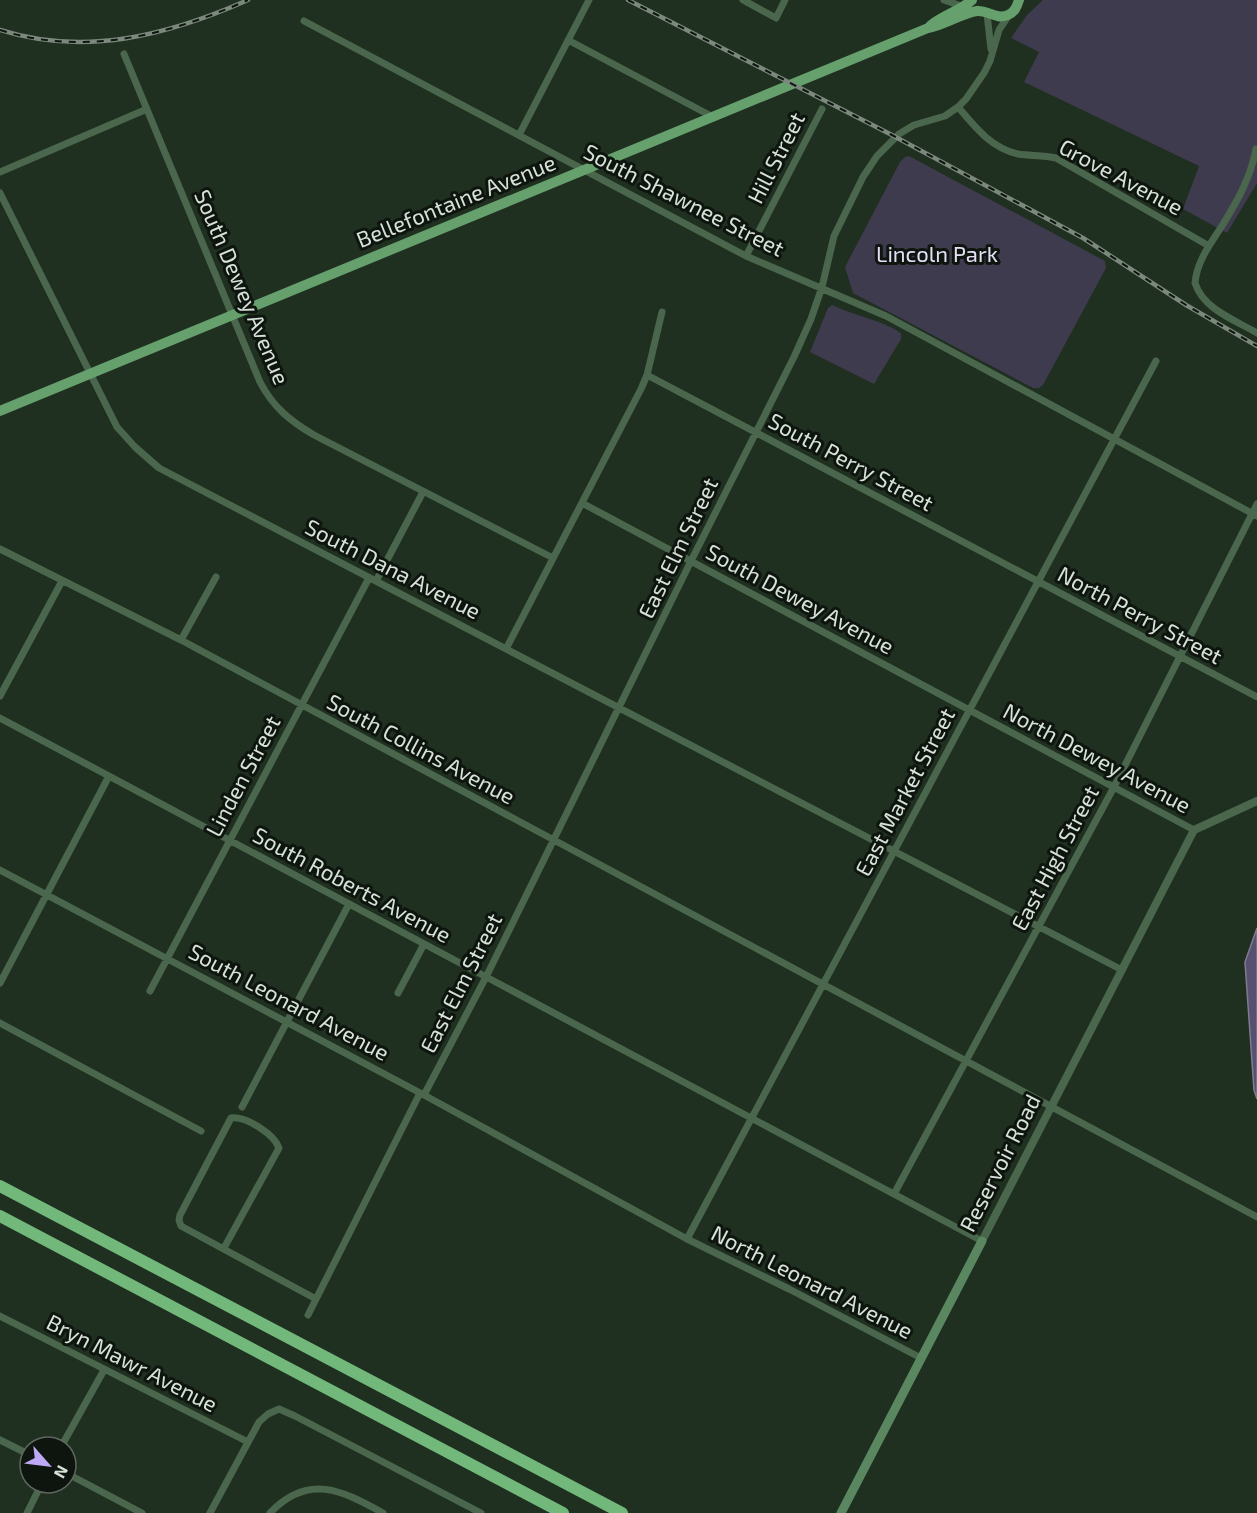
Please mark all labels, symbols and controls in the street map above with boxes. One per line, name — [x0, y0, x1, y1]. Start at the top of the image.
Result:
street label: Hill Street — [741, 108, 809, 207]
street label: Grove Avenue — [1055, 133, 1188, 220]
street label: South Shawnee Street — [580, 137, 789, 261]
street label: Bellefontaine Avenue — [352, 148, 559, 252]
street label: South Dewey Avenue — [190, 185, 296, 388]
park label: Lincoln Park — [876, 240, 998, 266]
street label: South Perry Street — [765, 407, 938, 516]
street label: East Elm Street — [632, 473, 722, 622]
street label: South Dana Avenue — [302, 513, 485, 624]
street label: South Dewey Avenue — [702, 538, 899, 659]
street label: North Perry Street — [1054, 560, 1227, 668]
street label: South Collins Avenue — [323, 688, 520, 809]
street label: North Dewey Avenue — [999, 697, 1196, 818]
street label: East Market Street — [849, 703, 959, 880]
street label: Linden Street — [199, 711, 285, 840]
street label: East High Street — [1005, 781, 1103, 934]
street label: South Roberts Avenue — [249, 821, 456, 947]
street label: East Elm Street — [414, 908, 506, 1057]
street label: South Leonard Avenue — [185, 937, 394, 1065]
street label: Reservoir Road — [953, 1090, 1045, 1236]
street label: North Leonard Avenue — [707, 1219, 918, 1343]
street label: Bryn Mawr Avenue — [43, 1308, 222, 1416]
north arrow — [18, 1435, 78, 1495]
text: N — [51, 1463, 73, 1482]

